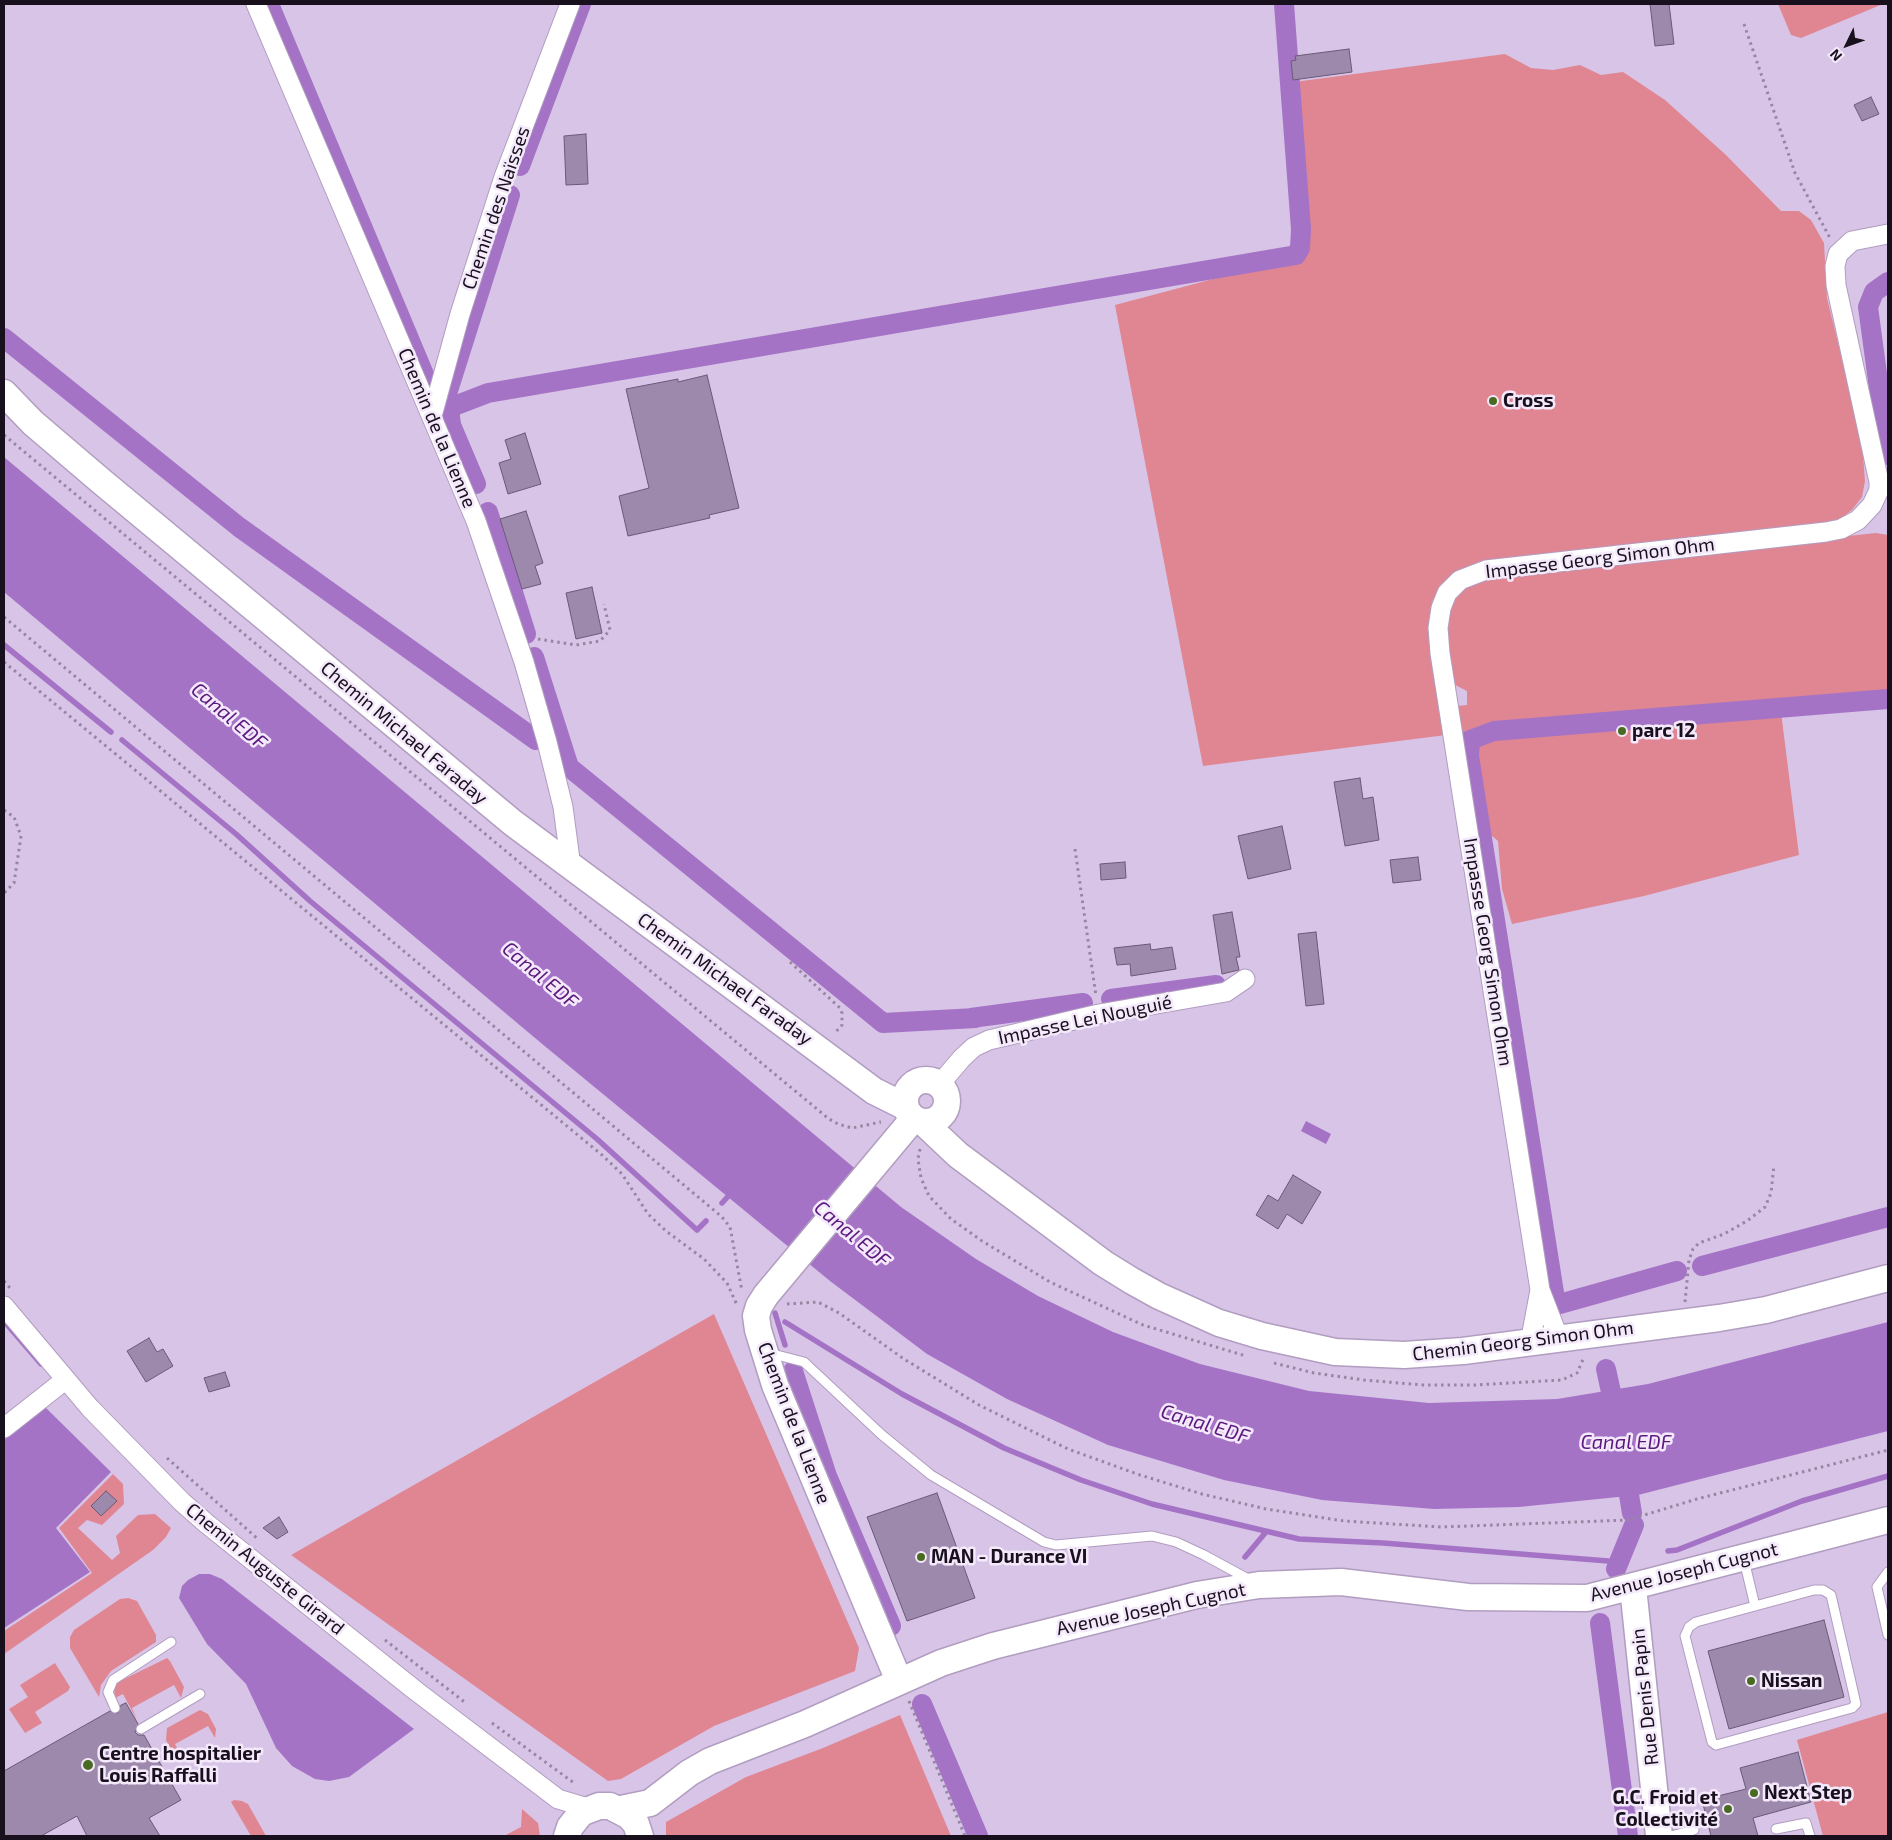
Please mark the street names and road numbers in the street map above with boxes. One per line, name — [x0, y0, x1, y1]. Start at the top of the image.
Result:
street label: Chemin des Naïsses — [457, 123, 535, 293]
street label: Chemin de la Lienne — [393, 345, 481, 511]
street label: Impasse Georg Simon Ohm — [1484, 533, 1716, 583]
street label: Chemin Michael Faraday — [316, 657, 492, 809]
street label: Impasse Georg Simon Ohm — [1459, 836, 1517, 1068]
street label: Chemin Michael Faraday — [633, 908, 817, 1050]
street label: Impasse Lei Nouguié — [996, 990, 1174, 1050]
street label: Chemin Georg Simon Ohm — [1411, 1316, 1635, 1366]
street label: Chemin de la Lienne — [753, 1339, 835, 1507]
street label: Chemin Auguste Girard — [181, 1498, 349, 1640]
street label: Avenue Joseph Cugnot — [1588, 1538, 1780, 1606]
street label: Avenue Joseph Cugnot — [1054, 1578, 1248, 1640]
street label: Rue Denis Papin — [1626, 1627, 1664, 1767]

